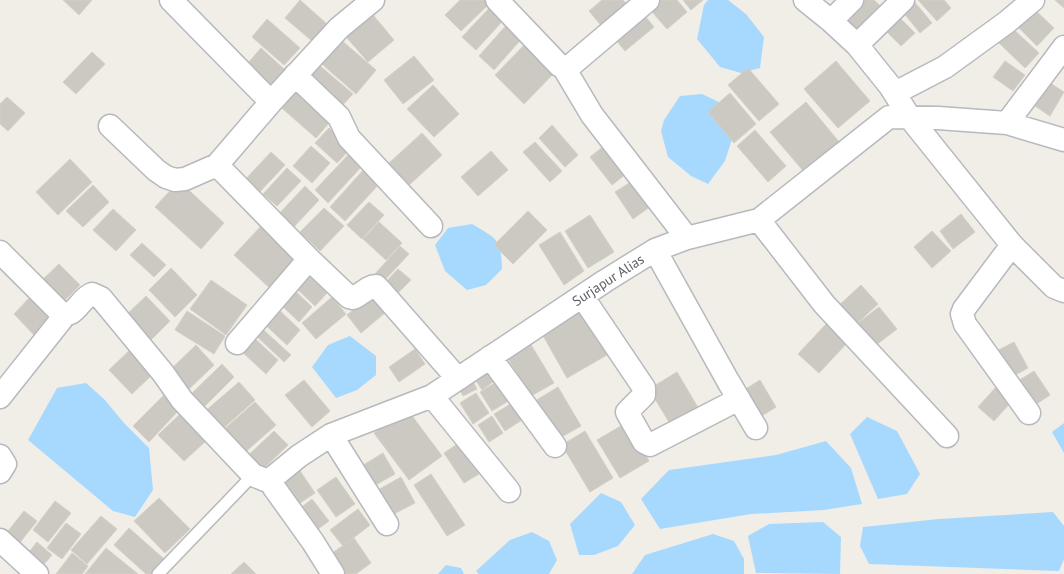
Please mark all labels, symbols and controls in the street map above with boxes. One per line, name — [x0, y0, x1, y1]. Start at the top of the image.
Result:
street label: Surjapur Alias — [569, 250, 648, 310]

